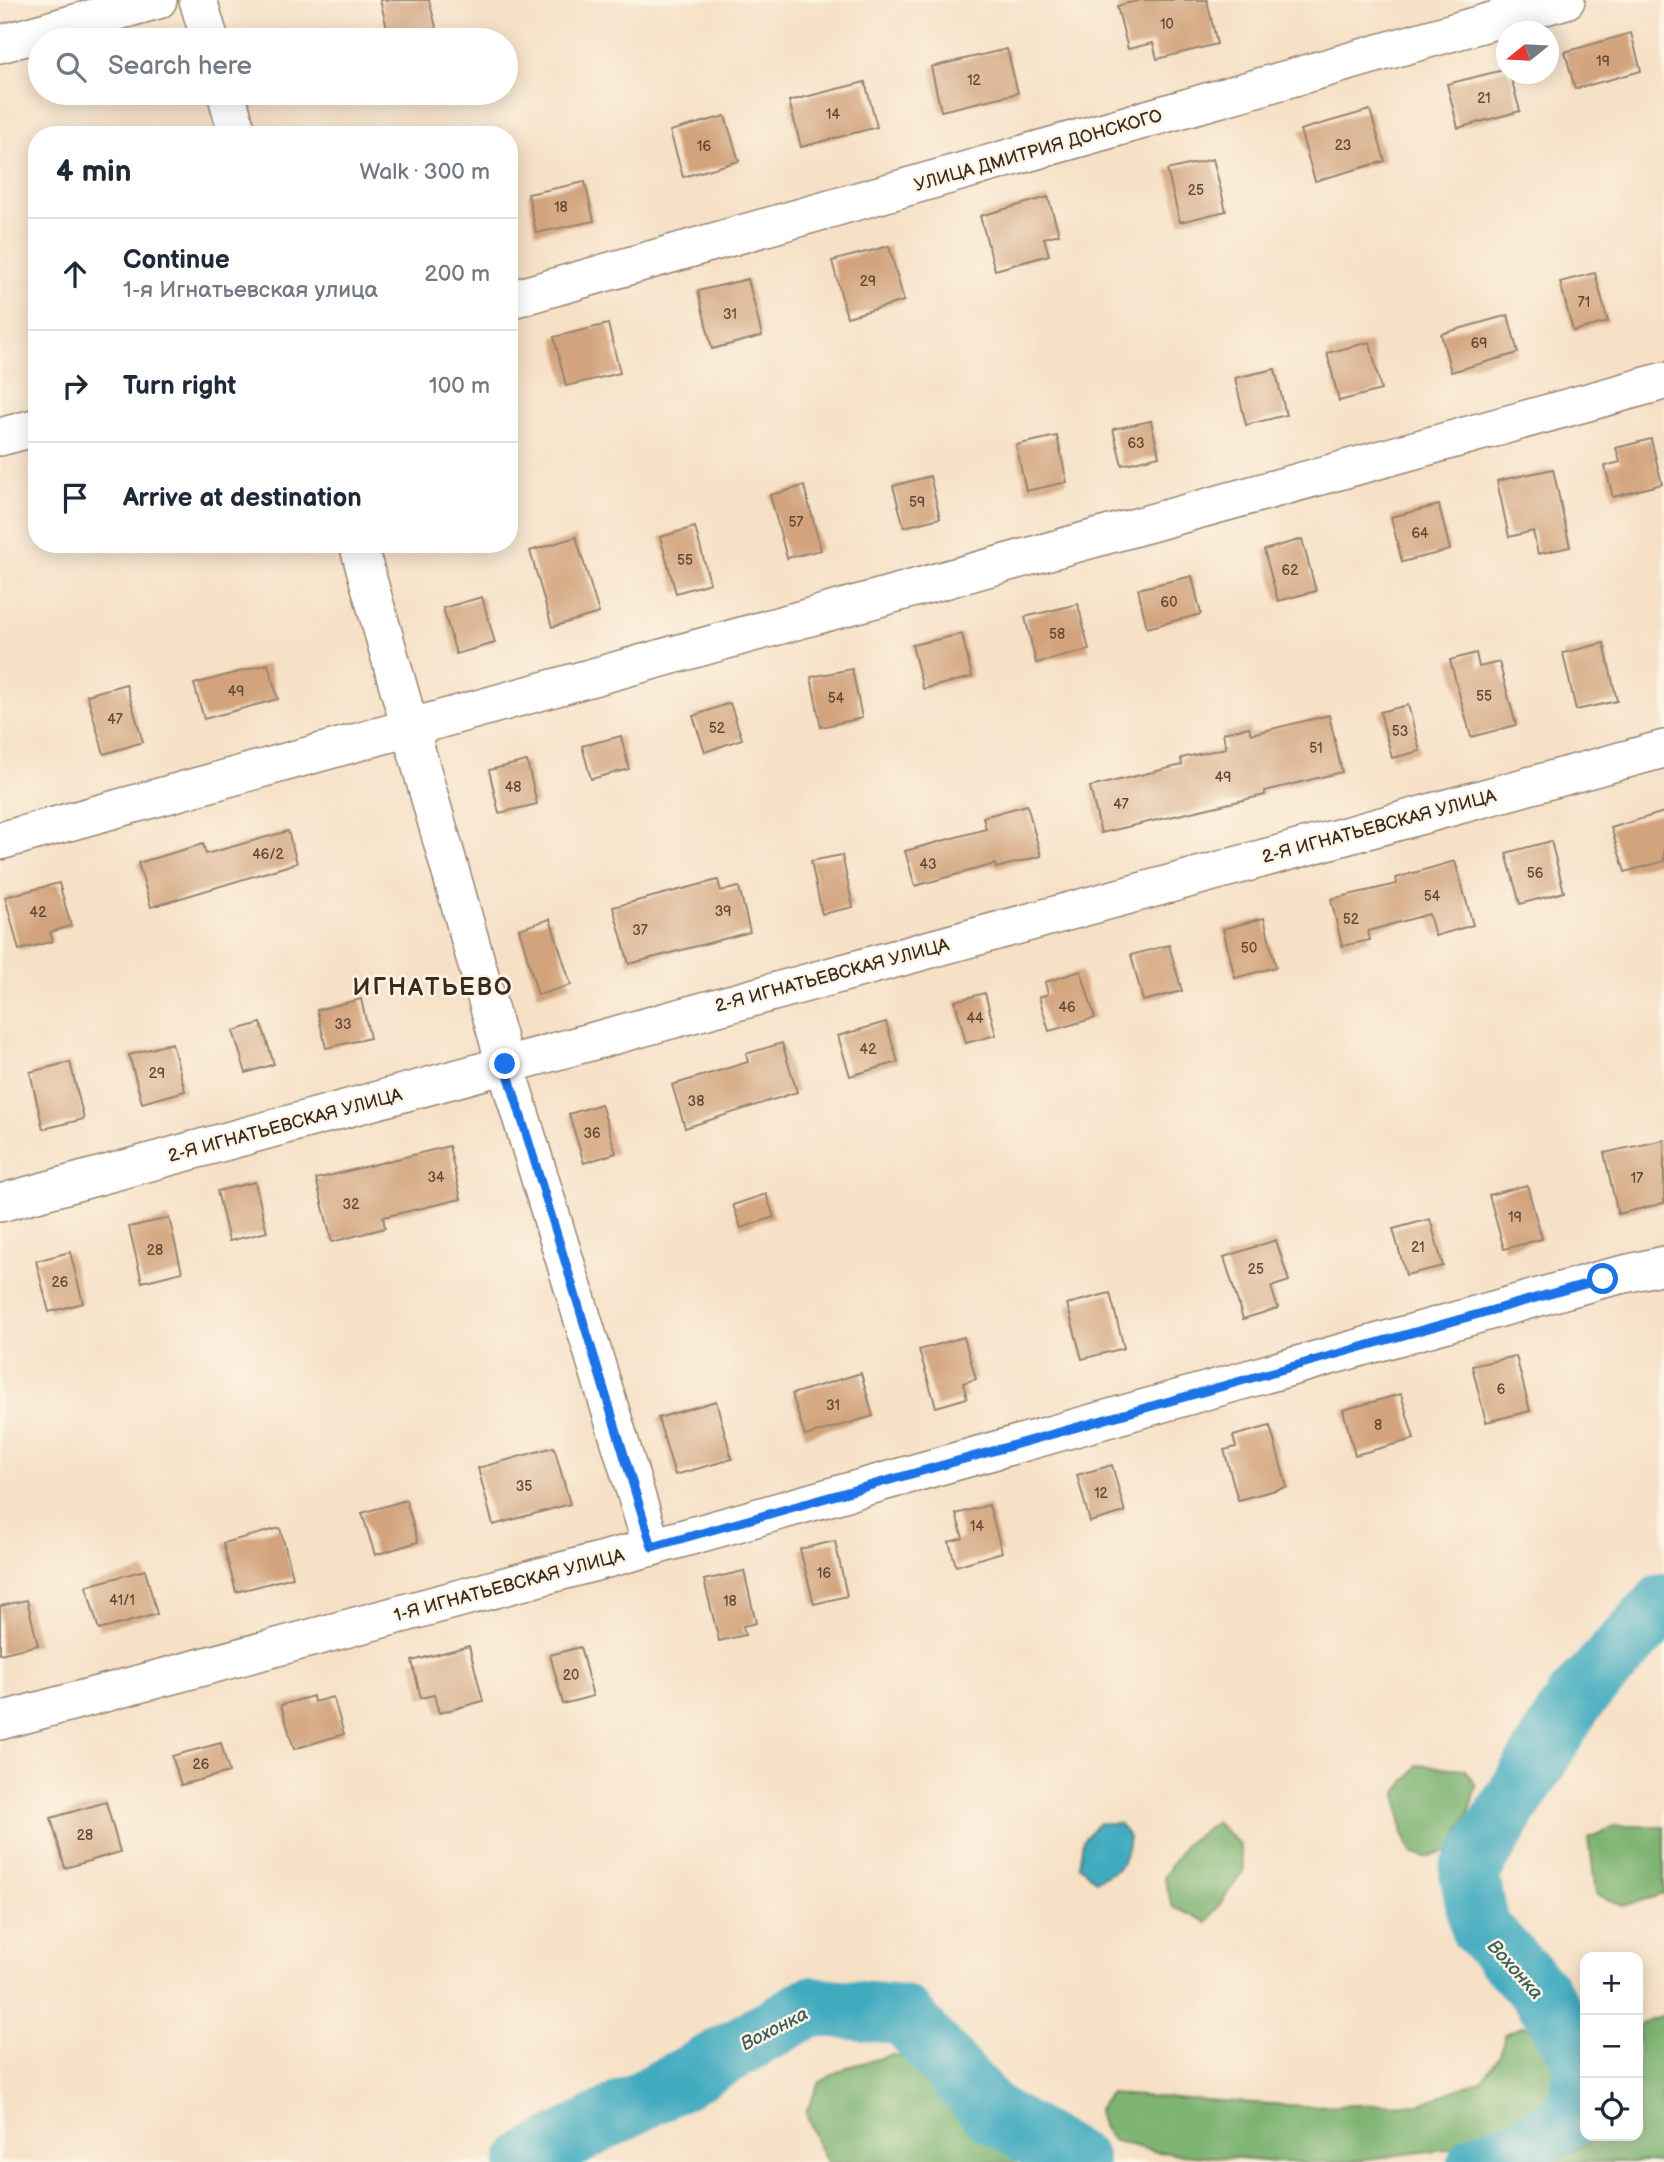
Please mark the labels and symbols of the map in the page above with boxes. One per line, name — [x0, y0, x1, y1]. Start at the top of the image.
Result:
house number: 10 — [1160, 16, 1174, 33]
north arrow — [1496, 21, 1559, 84]
house number: 19 — [1596, 53, 1610, 70]
house number: 12 — [967, 72, 982, 89]
house number: 21 — [1477, 90, 1491, 107]
street label: УЛИЦА ДМИТРИЯ ДОНСКОГО — [912, 105, 1165, 196]
house number: 14 — [826, 106, 840, 123]
house number: 23 — [1335, 137, 1351, 154]
house number: 16 — [697, 138, 711, 155]
house number: 25 — [1188, 182, 1204, 199]
house number: 18 — [554, 199, 568, 216]
house number: 29 — [860, 273, 876, 290]
house number: 71 — [1578, 294, 1590, 311]
house number: 31 — [723, 306, 737, 323]
house number: 69 — [1471, 335, 1487, 352]
house number: 63 — [1127, 435, 1145, 452]
house number: 59 — [909, 494, 925, 511]
house number: 57 — [789, 514, 804, 531]
house number: 64 — [1411, 525, 1429, 542]
house number: 55 — [677, 552, 693, 569]
house number: 62 — [1282, 562, 1299, 579]
house number: 60 — [1161, 594, 1177, 611]
house number: 58 — [1049, 626, 1065, 643]
house number: 49 — [228, 683, 244, 700]
house number: 55 — [1476, 688, 1492, 705]
house number: 54 — [828, 690, 845, 707]
house number: 47 — [107, 711, 123, 728]
house number: 52 — [709, 720, 726, 737]
house number: 53 — [1392, 723, 1408, 740]
house number: 51 — [1309, 740, 1323, 757]
house number: 49 — [1215, 769, 1231, 786]
house number: 48 — [505, 779, 521, 796]
street label: 2-Я ИГНАТЬЕВСКАЯ УЛИЦА — [1260, 785, 1498, 868]
house number: 47 — [1113, 796, 1129, 813]
house number: 46/2 — [252, 846, 285, 863]
house number: 43 — [919, 856, 937, 873]
house number: 56 — [1527, 865, 1544, 882]
house number: 54 — [1424, 888, 1441, 905]
house number: 39 — [715, 903, 731, 920]
house number: 42 — [30, 904, 47, 921]
house number: 52 — [1343, 911, 1360, 928]
house number: 37 — [632, 922, 648, 939]
street label: 2-Я ИГНАТЬЕВСКАЯ УЛИЦА — [713, 934, 951, 1017]
house number: 50 — [1241, 940, 1257, 957]
district label: ИГНАТЬЕВО — [352, 973, 514, 1002]
house number: 46 — [1058, 999, 1076, 1016]
house number: 44 — [966, 1010, 984, 1027]
house number: 33 — [334, 1016, 352, 1033]
house number: 42 — [860, 1041, 877, 1058]
route end — [489, 1048, 520, 1079]
house number: 29 — [149, 1065, 165, 1082]
street label: 2-Я ИГНАТЬЕВСКАЯ УЛИЦА — [166, 1084, 404, 1167]
house number: 38 — [688, 1093, 704, 1110]
house number: 36 — [583, 1125, 601, 1142]
house number: 34 — [427, 1169, 445, 1186]
house number: 17 — [1631, 1170, 1643, 1187]
house number: 32 — [343, 1196, 360, 1213]
house number: 19 — [1508, 1209, 1522, 1226]
house number: 21 — [1411, 1239, 1425, 1256]
house number: 28 — [147, 1242, 163, 1259]
house number: 25 — [1248, 1261, 1264, 1278]
route start — [1587, 1263, 1618, 1294]
house number: 26 — [52, 1274, 69, 1291]
house number: 6 — [1497, 1381, 1506, 1398]
house number: 31 — [826, 1397, 840, 1414]
house number: 8 — [1374, 1417, 1382, 1434]
house number: 35 — [516, 1478, 532, 1495]
house number: 12 — [1094, 1485, 1109, 1502]
house number: 14 — [970, 1518, 984, 1535]
street label: 1-Я ИГНАТЬЕВСКАЯ УЛИЦА — [392, 1545, 627, 1626]
house number: 16 — [817, 1565, 831, 1582]
house number: 41/1 — [109, 1592, 135, 1609]
house number: 18 — [723, 1593, 737, 1610]
house number: 20 — [563, 1667, 579, 1684]
house number: 26 — [193, 1756, 210, 1773]
house number: 28 — [77, 1827, 93, 1844]
water label: Вохонка — [1482, 1935, 1548, 2005]
water label: Вохонка — [737, 2003, 812, 2056]

